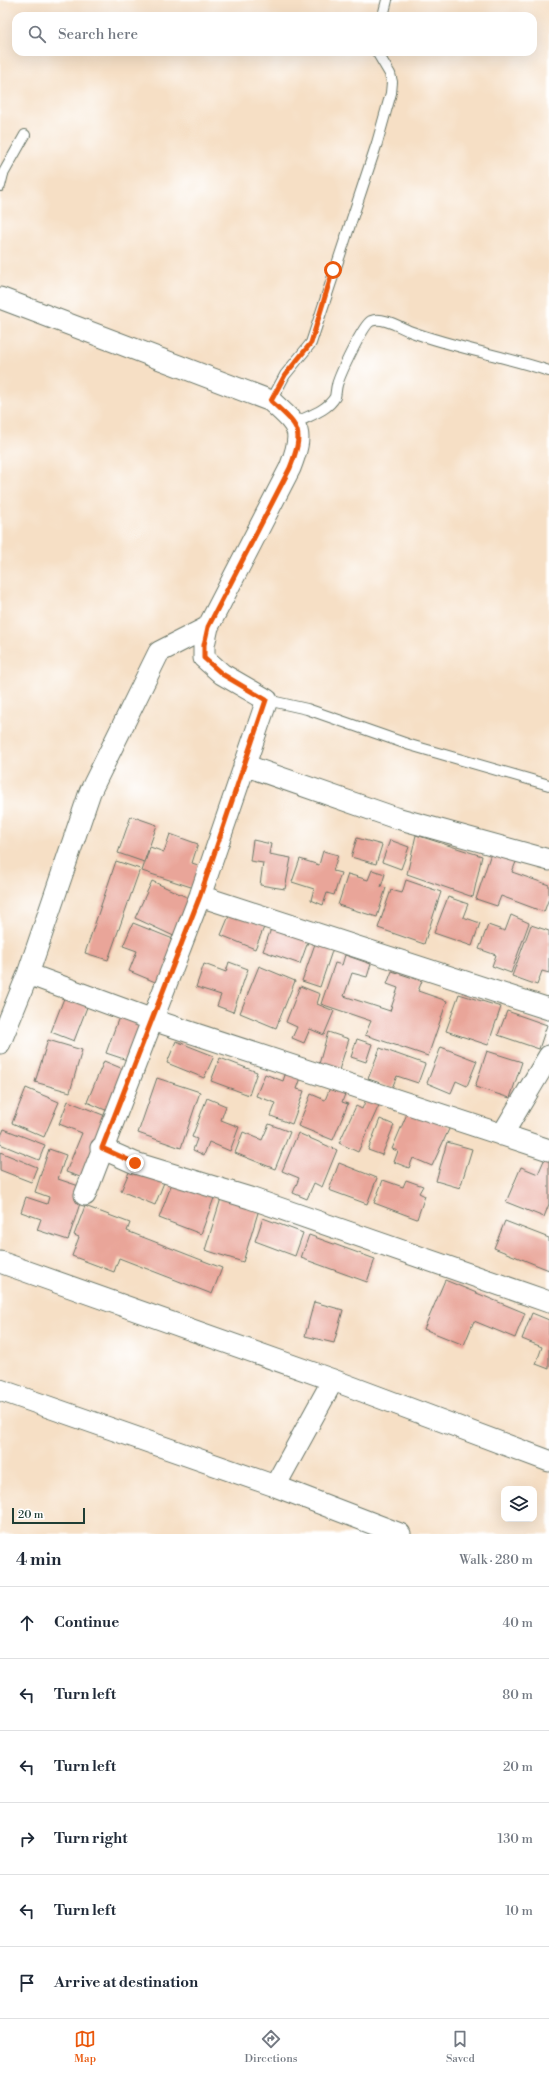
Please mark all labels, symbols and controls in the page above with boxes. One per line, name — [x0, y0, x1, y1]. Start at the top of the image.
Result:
search box — [12, 12, 537, 56]
icon: search — [26, 23, 48, 45]
text: Search here — [58, 25, 138, 44]
route start — [324, 261, 342, 279]
route end — [126, 1154, 144, 1172]
map controls — [501, 1486, 537, 1522]
button: layers — [501, 1486, 537, 1522]
scale bar — [12, 1506, 85, 1525]
text: 20 m — [18, 1508, 43, 1522]
text: 4 min — [16, 1549, 61, 1571]
text: Walk · 280 m — [459, 1552, 533, 1568]
icon: ahead — [16, 1612, 38, 1634]
text: Continue — [54, 1613, 119, 1632]
text: 40 m — [503, 1615, 533, 1631]
icon: left — [16, 1684, 38, 1706]
text: Turn left — [54, 1685, 116, 1704]
text: 80 m — [502, 1687, 533, 1703]
icon: left — [16, 1756, 38, 1778]
text: Turn left — [54, 1757, 116, 1776]
text: 20 m — [503, 1759, 533, 1775]
icon: right — [16, 1828, 38, 1850]
text: Turn right — [54, 1829, 128, 1848]
text: 130 m — [498, 1831, 533, 1847]
icon: left — [16, 1900, 38, 1922]
text: Turn left — [54, 1901, 116, 1920]
text: 10 m — [505, 1903, 533, 1919]
icon: arrive — [16, 1972, 38, 1994]
text: Arrive at destination — [54, 1973, 198, 1992]
tab: Map — [74, 2028, 96, 2066]
tab: Directions — [245, 2028, 298, 2066]
tab: Saved — [446, 2028, 475, 2066]

